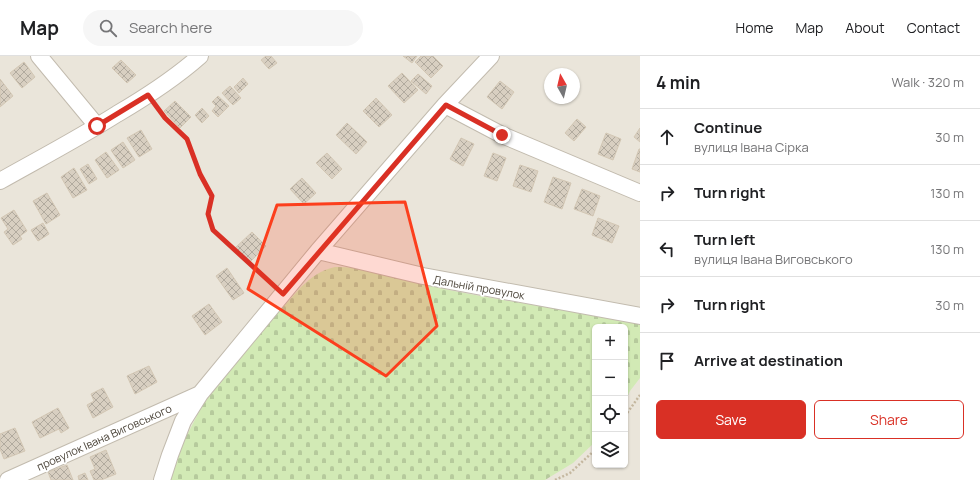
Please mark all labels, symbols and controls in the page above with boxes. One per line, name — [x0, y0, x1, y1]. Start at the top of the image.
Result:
search box — [83, 10, 363, 46]
text: Map — [20, 15, 59, 41]
icon: search — [97, 17, 119, 39]
text: Search here — [129, 17, 212, 38]
text: Home — [736, 18, 773, 37]
text: Map — [795, 18, 823, 37]
text: About — [845, 18, 885, 37]
text: Contact — [907, 18, 960, 37]
north arrow — [544, 68, 580, 104]
text: 4 min — [656, 71, 700, 94]
text: Walk · 320 m — [891, 73, 964, 91]
route start — [88, 117, 106, 135]
text: Continue — [694, 117, 762, 138]
route end — [493, 126, 511, 144]
icon: ahead — [656, 126, 678, 148]
text: 30 m — [935, 128, 964, 146]
text: вулиця Івана Сірка — [694, 138, 809, 156]
icon: right — [656, 182, 678, 204]
text: Turn right — [694, 182, 765, 203]
text: 130 m — [930, 184, 964, 202]
text: Turn left — [694, 229, 756, 250]
icon: left — [656, 238, 678, 260]
text: 130 m — [930, 240, 964, 258]
text: вулиця Івана Виговського — [694, 250, 853, 268]
street label: Дальній провулок — [432, 272, 527, 303]
icon: right — [656, 294, 678, 316]
text: Turn right — [694, 294, 765, 315]
text: 30 m — [935, 296, 964, 314]
map controls — [592, 324, 628, 468]
button: + — [592, 324, 628, 360]
icon: arrive — [656, 350, 678, 372]
text: Arrive at destination — [694, 350, 843, 371]
button: − — [592, 360, 628, 396]
button: locate — [592, 396, 628, 432]
street label: провулок Івана Виговського — [34, 400, 174, 474]
button: Save — [656, 400, 806, 439]
button: Share — [814, 400, 964, 439]
button: layers — [592, 432, 628, 468]

